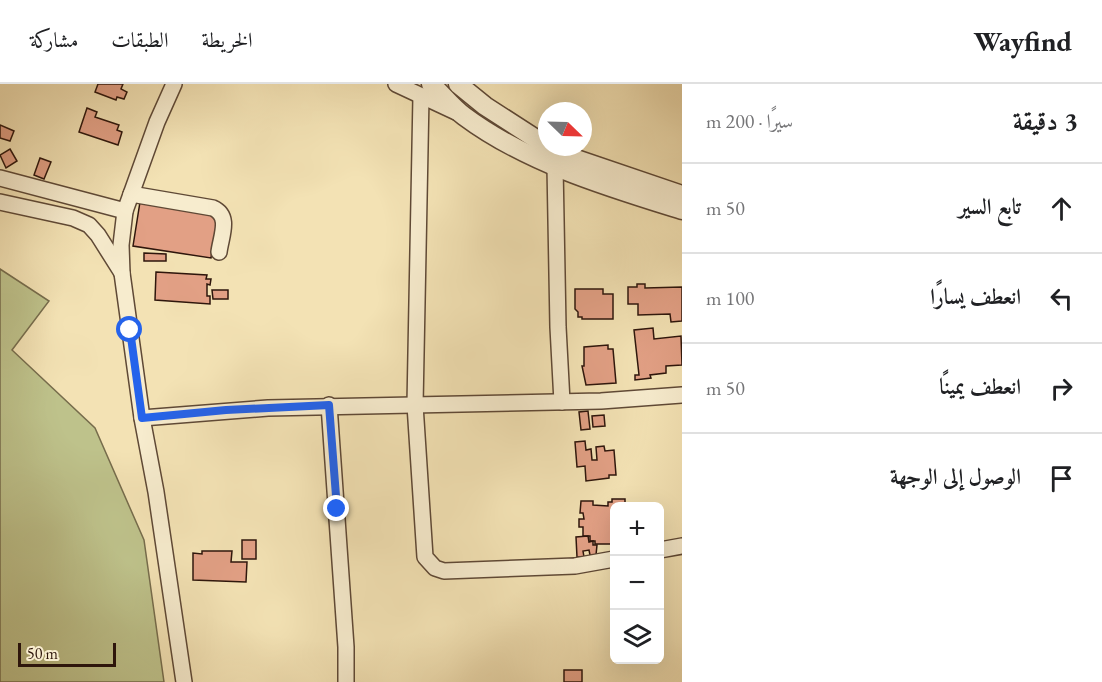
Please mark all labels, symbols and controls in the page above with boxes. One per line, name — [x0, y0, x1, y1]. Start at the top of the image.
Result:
text: Wayfind — [974, 23, 1072, 59]
text: مشاركة — [30, 26, 78, 53]
text: الطبقات — [111, 26, 168, 53]
text: الخريطة — [201, 26, 253, 53]
north arrow — [538, 102, 592, 156]
text: 3 دقيقة — [1013, 104, 1078, 138]
text: سيرًا · 200 m — [706, 108, 793, 134]
text: تابع السير — [958, 192, 1021, 221]
icon: ahead — [1045, 192, 1078, 225]
text: 50 m — [706, 195, 745, 221]
text: انعطف يسارًا — [930, 282, 1021, 311]
icon: left — [1045, 282, 1078, 315]
text: 100 m — [706, 285, 754, 311]
route start — [116, 316, 142, 342]
text: انعطف يمينًا — [939, 372, 1021, 401]
icon: right — [1045, 372, 1078, 405]
text: 50 m — [706, 375, 745, 401]
text: الوصول إلى الوجهة — [890, 462, 1021, 491]
icon: arrive — [1045, 462, 1078, 495]
route end — [323, 495, 349, 521]
map controls — [610, 502, 664, 664]
button: + — [610, 502, 664, 556]
button: − — [610, 556, 664, 610]
button: layers — [610, 610, 664, 664]
scale bar — [18, 640, 116, 668]
text: 50 m — [27, 643, 58, 664]

